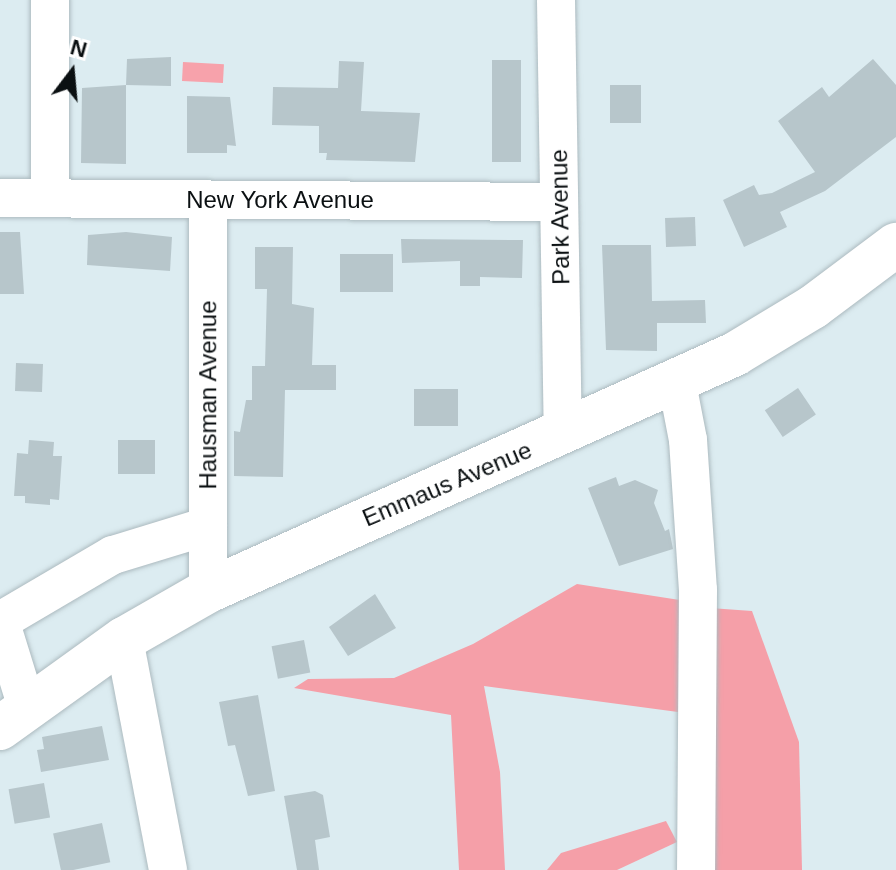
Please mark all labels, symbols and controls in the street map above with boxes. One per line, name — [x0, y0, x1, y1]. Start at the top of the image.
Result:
north arrow — [32, 32, 112, 112]
text: N — [68, 34, 90, 63]
street label: Park Avenue — [544, 148, 576, 286]
street label: New York Avenue — [185, 186, 375, 214]
street label: Hausman Avenue — [194, 300, 222, 490]
street label: Emmaus Avenue — [357, 435, 537, 533]

